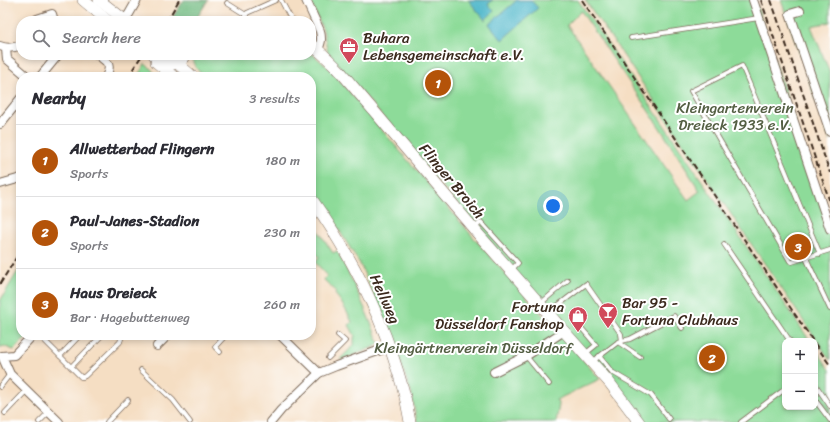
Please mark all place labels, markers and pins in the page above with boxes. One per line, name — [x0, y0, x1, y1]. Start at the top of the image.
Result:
place label: Buhara Lebensgemeinschaft e.V. — [363, 25, 525, 68]
office icon: Buhara Lebensgemeinschaft e.V. — [338, 36, 360, 64]
pin: 1 — [425, 68, 451, 98]
pin: 3 — [785, 232, 811, 262]
place label: Bar 95 - Fortuna Clubhaus — [622, 290, 738, 333]
place label: Fortuna Düsseldorf Fanshop — [435, 294, 564, 337]
bar icon: Bar 95 - Fortuna Clubhaus — [597, 301, 619, 329]
shop icon: Fortuna Düsseldorf Fanshop — [567, 305, 589, 333]
pin: 2 — [699, 343, 725, 373]

